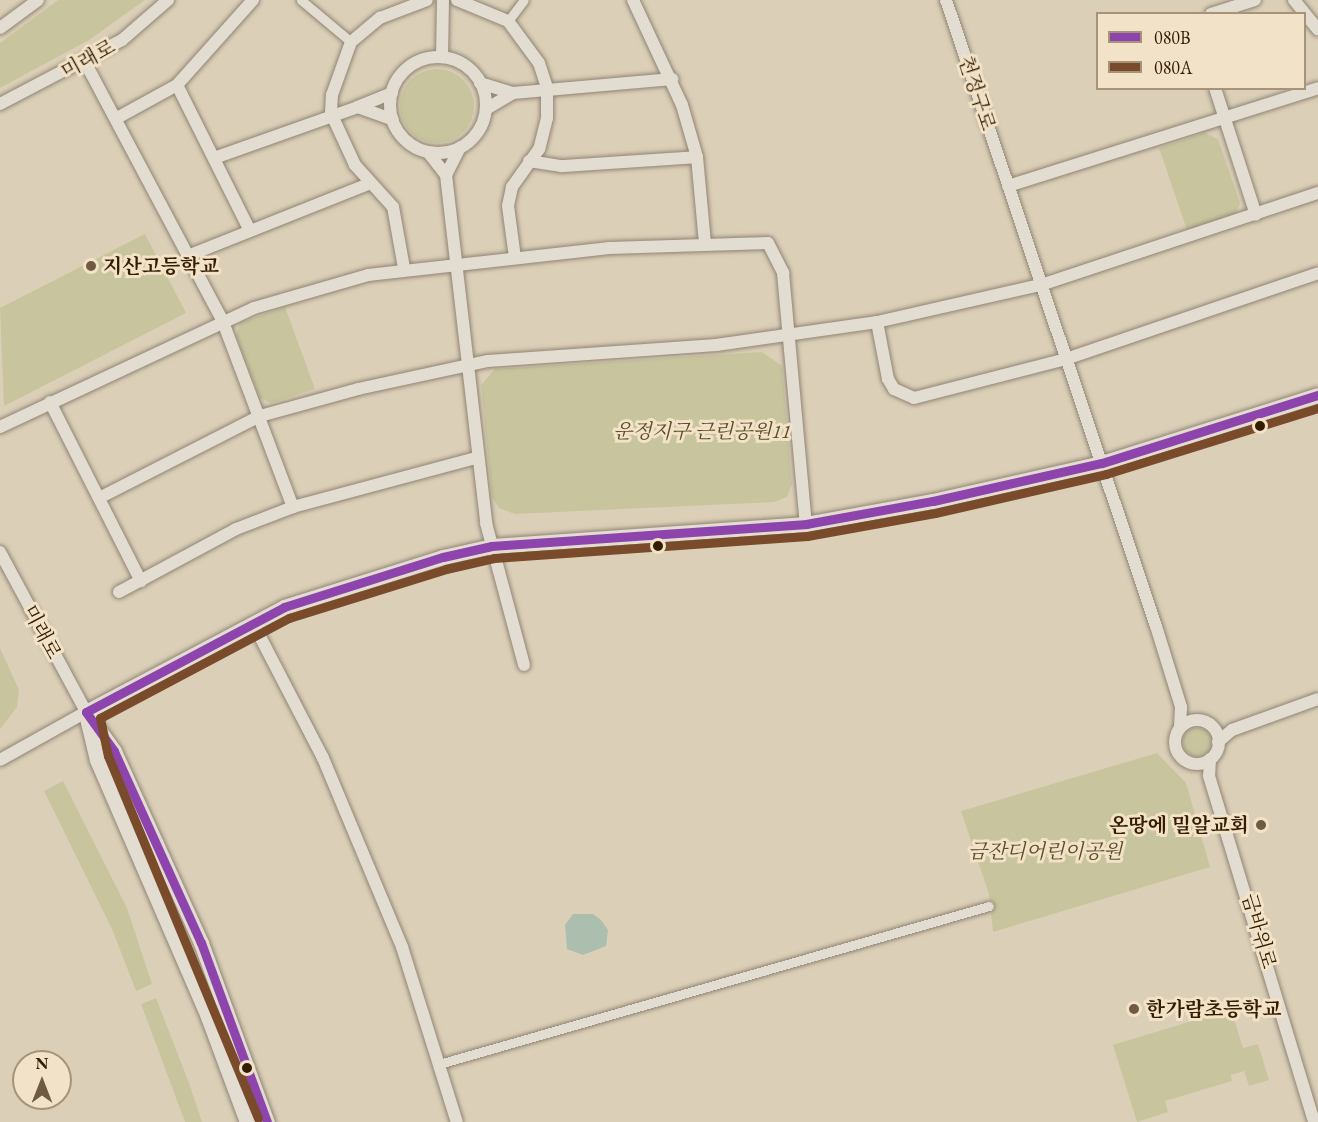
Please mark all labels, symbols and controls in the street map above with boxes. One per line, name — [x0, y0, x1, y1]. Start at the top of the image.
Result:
legend — [1096, 12, 1306, 90]
text: 080B — [1154, 26, 1191, 49]
street label: 미래로 — [57, 34, 119, 84]
street label: 천정구로 — [954, 53, 1000, 133]
text: 080A — [1154, 56, 1192, 79]
place label: 지산고등학교 — [103, 254, 219, 278]
marker: 지산고등학교 — [84, 259, 98, 273]
park label: 운정지구 근린공원11 — [613, 419, 791, 443]
unlabelled marker — [1254, 420, 1266, 432]
unlabelled marker — [652, 540, 664, 552]
street label: 미래로 — [18, 601, 66, 663]
place label: 온땅에 밀알교회 — [1109, 813, 1249, 837]
marker: 온땅에 밀알교회 — [1254, 818, 1268, 832]
park label: 금잔디어린이공원 — [968, 839, 1122, 863]
street label: 금바위로 — [1237, 891, 1281, 971]
place label: 한가람초등학교 — [1146, 997, 1281, 1021]
marker: 한가람초등학교 — [1127, 1002, 1141, 1016]
north arrow — [12, 1050, 72, 1110]
text: N — [36, 1053, 48, 1074]
unlabelled marker — [241, 1062, 253, 1074]

